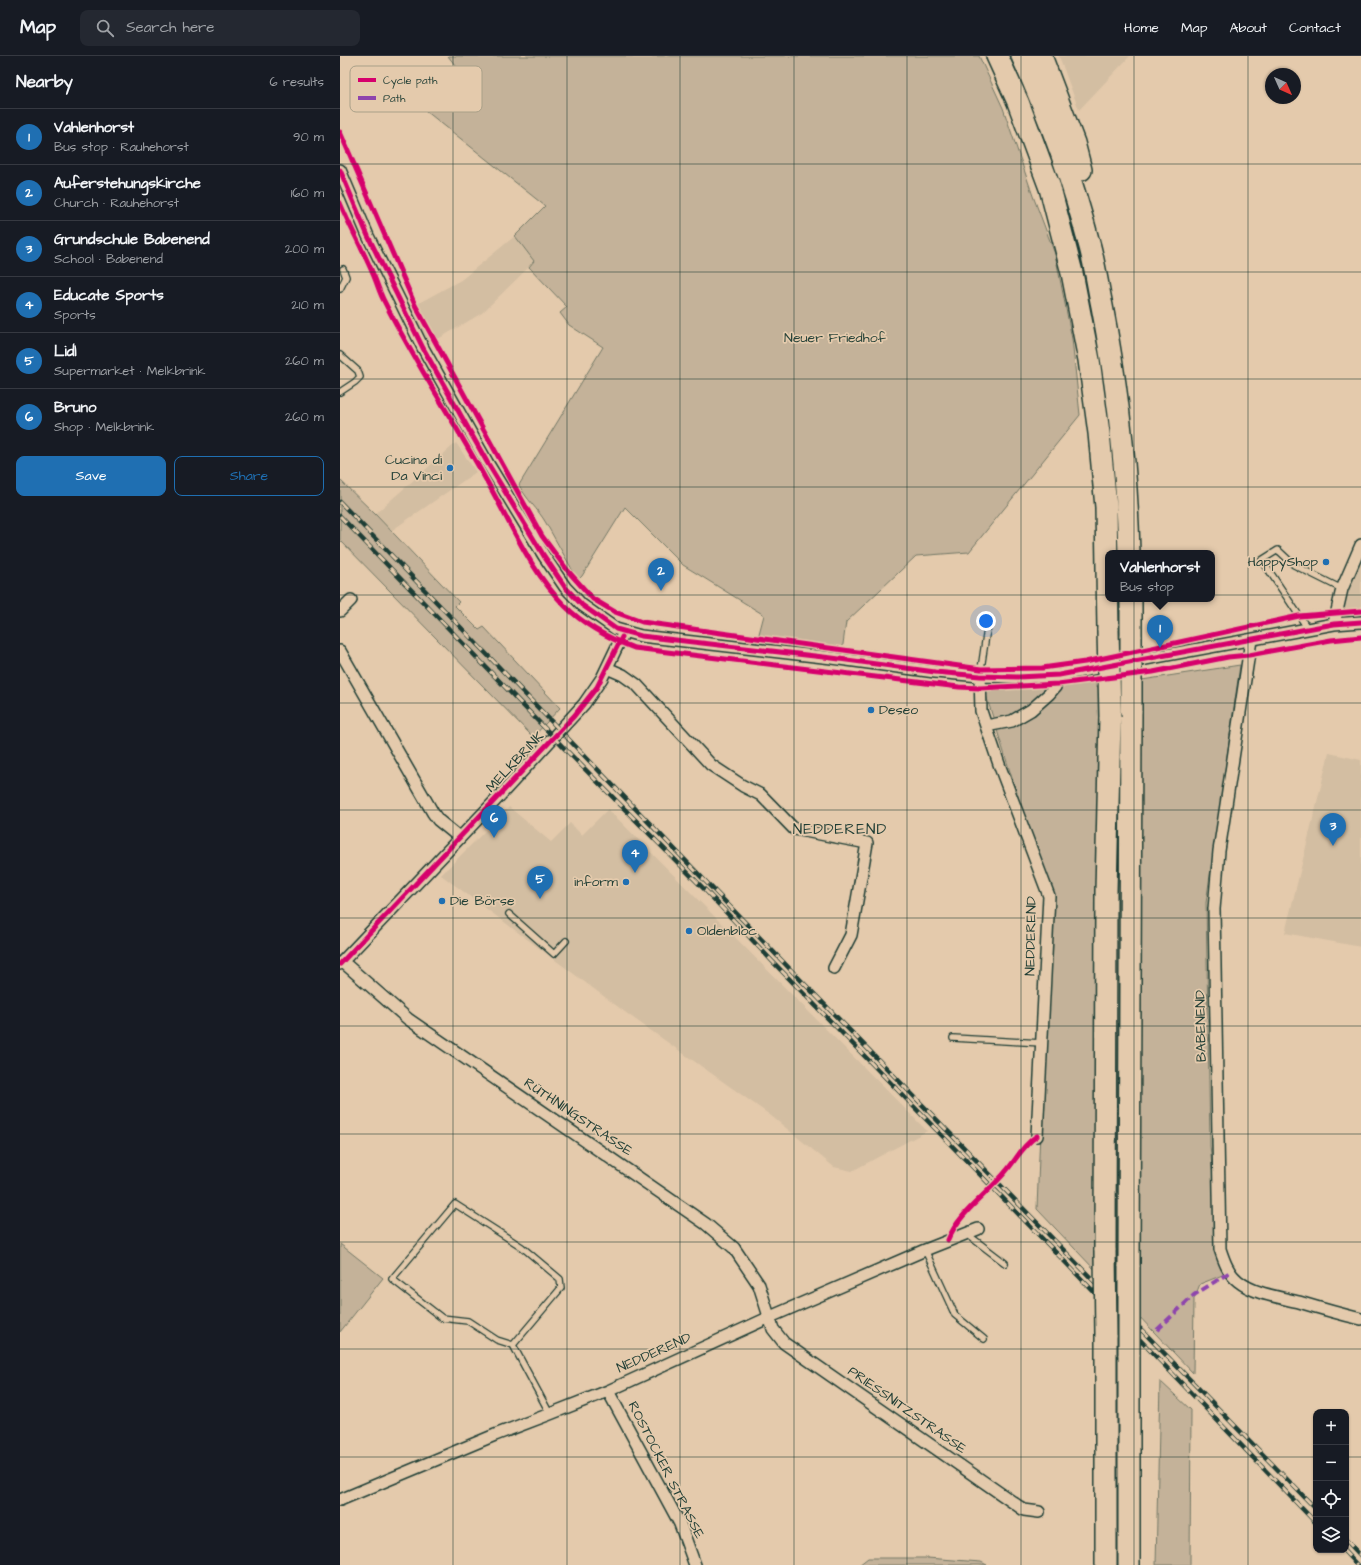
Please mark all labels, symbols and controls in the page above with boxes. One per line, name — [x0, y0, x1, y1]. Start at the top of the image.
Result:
search box — [80, 10, 360, 46]
text: Map — [20, 14, 56, 41]
icon: search — [94, 17, 116, 39]
text: Search here — [126, 17, 215, 38]
text: Home — [1124, 18, 1159, 38]
text: Map — [1181, 18, 1207, 38]
text: About — [1229, 18, 1267, 38]
text: Contact — [1289, 18, 1341, 38]
legend — [350, 66, 482, 112]
north arrow — [1265, 68, 1301, 104]
text: Nearby — [16, 70, 73, 94]
text: 6 results — [269, 73, 324, 91]
text: Cycle path — [383, 73, 438, 89]
text: Path — [383, 91, 406, 106]
text: Vahlenhorst — [54, 117, 134, 138]
text: 1 — [28, 128, 30, 146]
text: 90 m — [293, 128, 324, 146]
text: Bus stop · Rauhehorst — [54, 138, 189, 156]
text: Auferstehungskirche — [54, 173, 201, 194]
text: 2 — [25, 184, 33, 202]
text: 160 m — [291, 184, 324, 202]
text: Church · Rauhehorst — [54, 194, 179, 212]
text: Grundschule Babenend — [54, 229, 210, 250]
text: 3 — [26, 240, 32, 258]
text: 200 m — [285, 240, 324, 258]
text: School · Babenend — [54, 250, 163, 268]
text: Educate Sports — [54, 285, 164, 306]
text: 4 — [25, 296, 33, 314]
text: 210 m — [291, 296, 324, 314]
text: Sports — [54, 306, 96, 324]
park label: Neuer Friedhof — [784, 328, 887, 348]
text: Lidl — [54, 341, 77, 362]
text: 5 — [24, 352, 34, 370]
text: 260 m — [285, 352, 324, 370]
text: Supermarket · Melkbrink — [54, 362, 206, 380]
text: Bruno — [54, 397, 97, 418]
text: 6 — [25, 408, 33, 426]
text: 260 m — [285, 408, 324, 426]
text: Shop · Melkbrink — [54, 418, 154, 436]
place label: Cucina di Da Vinci — [385, 450, 442, 486]
button: Save — [16, 456, 166, 496]
button: Share — [174, 456, 324, 496]
marker: Cucina di Da Vinci — [445, 463, 455, 473]
popup — [1105, 550, 1215, 602]
place label: HappyShop — [1248, 552, 1318, 572]
text: Vahlenhorst — [1120, 557, 1200, 578]
marker: HappyShop — [1321, 557, 1331, 567]
pin: 2 — [648, 558, 674, 591]
text: Bus stop — [1120, 578, 1174, 596]
your location — [976, 611, 996, 631]
pin: 1 — [1147, 615, 1173, 648]
place label: Deseo — [879, 700, 918, 720]
marker: Deseo — [866, 705, 876, 715]
street label: MELKBRINK — [481, 727, 549, 797]
pin: 6 — [481, 805, 507, 838]
pin: 3 — [1320, 813, 1346, 846]
district label: NEDDEREND — [793, 819, 887, 840]
pin: 4 — [622, 840, 648, 873]
pin: 5 — [527, 866, 553, 899]
place label: inform — [574, 872, 618, 892]
marker: inform — [621, 877, 631, 887]
place label: Die Börse — [450, 891, 515, 911]
marker: Die Börse — [437, 896, 447, 906]
street label: NEDDEREND — [1020, 896, 1042, 976]
place label: Oldenbloc — [697, 921, 757, 941]
marker: Oldenbloc — [684, 926, 694, 936]
street label: BABENEND — [1190, 990, 1212, 1062]
street label: RÜTHNINGSTRASSE — [520, 1073, 637, 1161]
street label: NEDDEREND — [614, 1328, 694, 1378]
street label: PRIESSNITZSTRASSE — [844, 1361, 971, 1459]
street label: ROSTOCKER STRASSE — [623, 1398, 710, 1543]
map controls — [1313, 1409, 1349, 1553]
button: + — [1313, 1409, 1349, 1445]
button: − — [1313, 1445, 1349, 1481]
button: locate — [1313, 1481, 1349, 1517]
button: layers — [1313, 1517, 1349, 1553]

